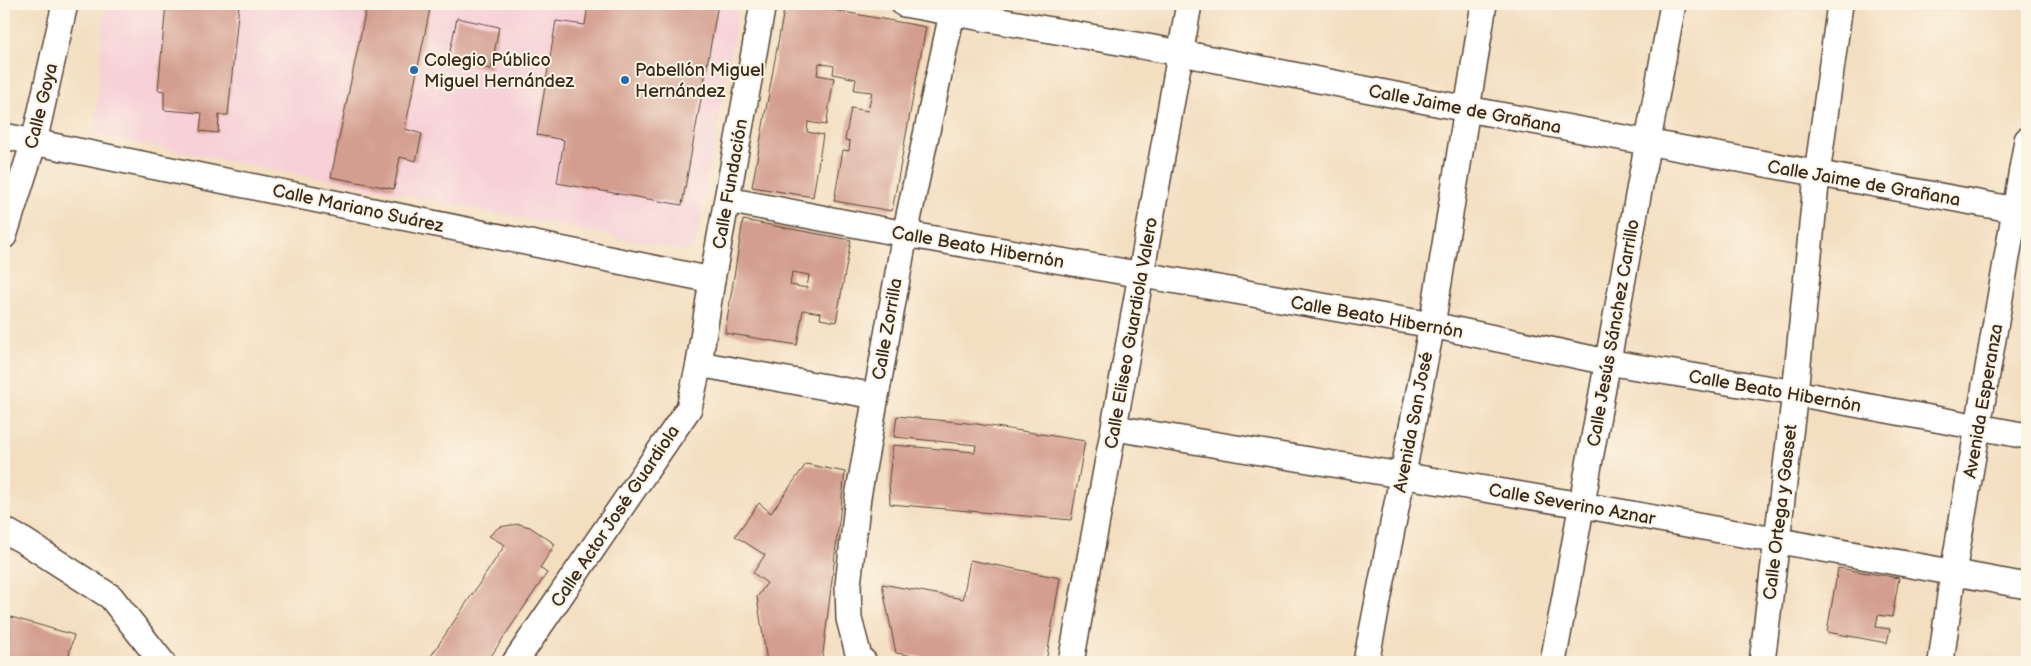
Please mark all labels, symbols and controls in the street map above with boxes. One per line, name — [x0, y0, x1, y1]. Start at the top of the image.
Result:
place label: Colegio Público Miguel Hernández — [424, 50, 575, 92]
place label: Pabellón Miguel Hernández — [635, 60, 765, 102]
street label: Calle Goya — [21, 61, 62, 151]
marker: Colegio Público Miguel Hernández — [408, 64, 420, 76]
marker: Pabellón Miguel Hernández — [619, 74, 631, 86]
street label: Calle Jaime de Grañana — [1367, 81, 1563, 138]
street label: Calle Fundación — [709, 117, 752, 251]
street label: Calle Jaime de Grañana — [1766, 156, 1962, 211]
street label: Calle Mariano Suárez — [270, 180, 446, 237]
street label: Calle Eliseo Guardiola Valero — [1101, 216, 1162, 451]
street label: Calle Jesús Sánchez Carrillo — [1583, 218, 1644, 448]
street label: Calle Beato Hibernón — [890, 222, 1066, 273]
street label: Calle Zorrilla — [868, 277, 907, 382]
street label: Calle Beato Hibernón — [1289, 292, 1465, 343]
street label: Avenida Esperanza — [1960, 322, 2007, 480]
street label: Avenida San José — [1390, 350, 1437, 494]
street label: Calle Beato Hibernón — [1687, 366, 1863, 417]
street label: Calle Actor José Guardiola — [547, 421, 684, 611]
street label: Calle Ortega y Gasset — [1759, 423, 1802, 601]
street label: Calle Severino Aznar — [1487, 479, 1657, 530]

